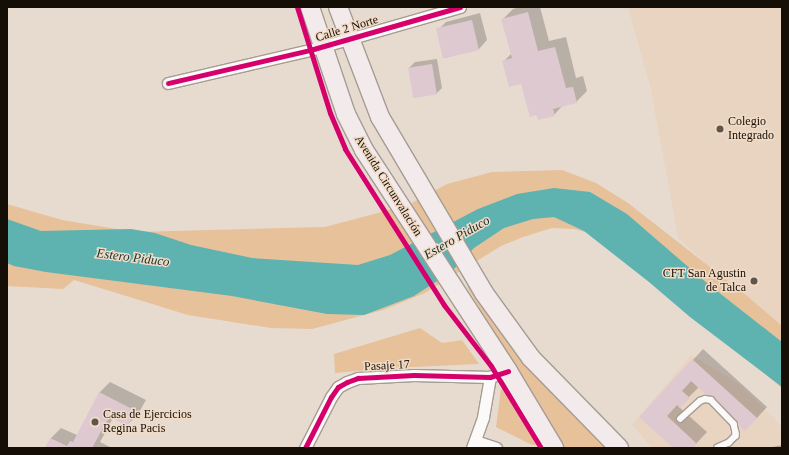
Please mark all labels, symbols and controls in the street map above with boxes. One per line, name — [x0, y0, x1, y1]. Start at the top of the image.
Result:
street label: Calle 2 Norte — [314, 13, 380, 45]
place label: Colegio Integrado — [728, 115, 774, 143]
marker: Colegio Integrado — [715, 124, 725, 134]
street label: Avenida Circunvalación — [351, 133, 425, 239]
water label: Estero Piduco — [421, 213, 493, 263]
water label: Estero Piduco — [96, 246, 170, 270]
place label: CFT San Agustin de Talca — [662, 267, 746, 295]
marker: CFT San Agustin de Talca — [749, 276, 759, 286]
street label: Pasaje 17 — [364, 358, 410, 374]
place label: Casa de Ejercicios Regina Pacis — [103, 408, 192, 436]
marker: Casa de Ejercicios Regina Pacis — [90, 417, 100, 427]

